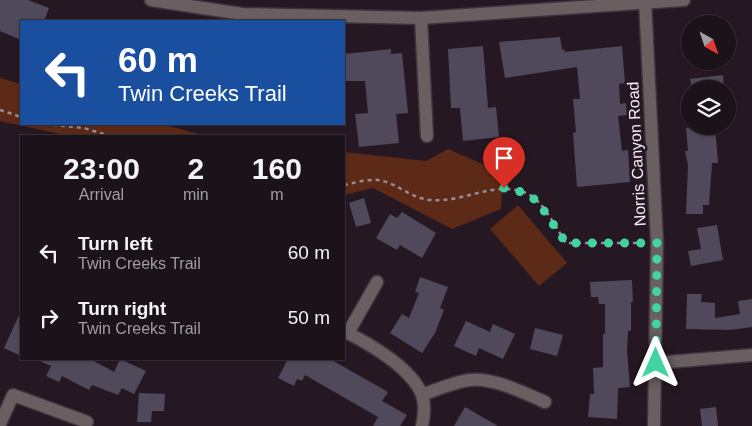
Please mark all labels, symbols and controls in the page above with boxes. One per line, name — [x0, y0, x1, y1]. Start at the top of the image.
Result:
north arrow — [681, 15, 736, 70]
map controls — [681, 15, 736, 135]
icon: left — [35, 40, 100, 105]
text: 60 m — [118, 40, 198, 79]
button: layers — [681, 80, 736, 135]
text: Twin Creeks Trail — [118, 81, 287, 106]
street label: Norris Canyon Road — [624, 81, 649, 227]
pin — [483, 137, 525, 188]
icon: arrive — [490, 144, 518, 172]
text: 23:00 — [63, 152, 140, 185]
text: 2 — [187, 152, 204, 185]
text: 160 — [252, 152, 302, 185]
text: Arrival — [79, 186, 124, 203]
text: min — [183, 186, 209, 203]
text: m — [270, 186, 283, 203]
text: Turn left — [78, 233, 153, 254]
icon: left — [35, 239, 63, 267]
text: 60 m — [288, 242, 330, 263]
text: Twin Creeks Trail — [78, 255, 201, 272]
text: Turn right — [78, 298, 166, 319]
icon: right — [35, 304, 63, 332]
text: 50 m — [288, 307, 330, 328]
text: Twin Creeks Trail — [78, 320, 201, 337]
position arrow — [629, 336, 681, 388]

